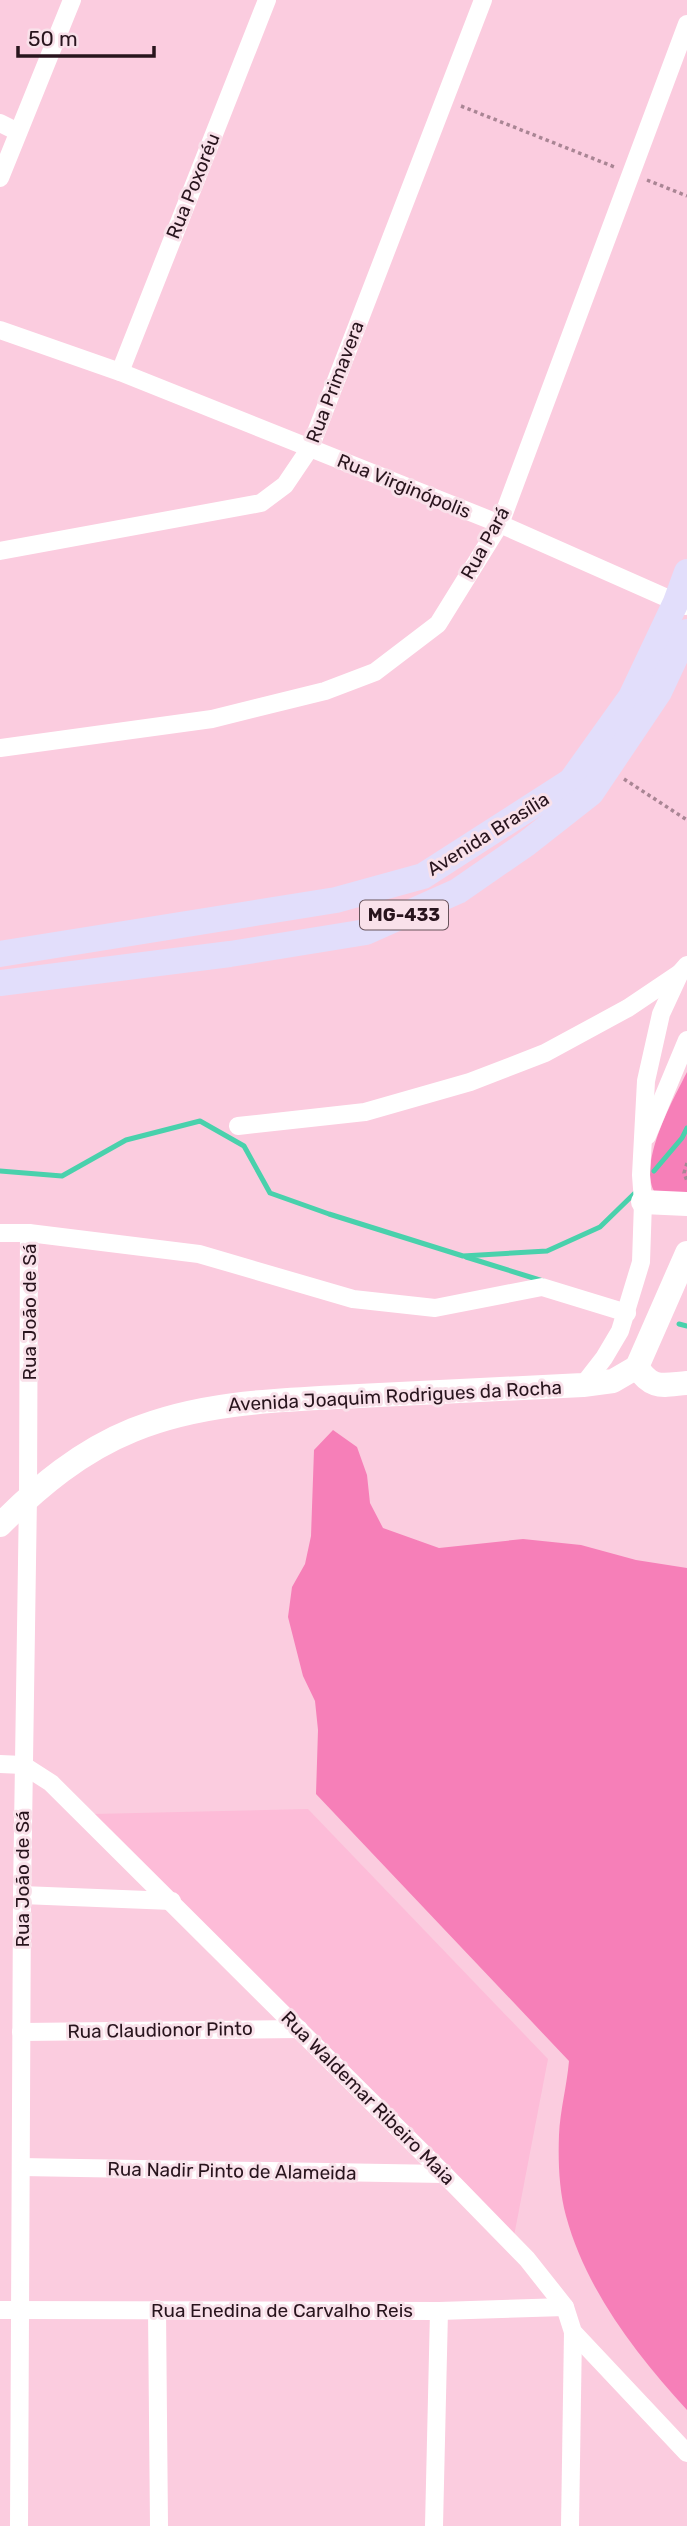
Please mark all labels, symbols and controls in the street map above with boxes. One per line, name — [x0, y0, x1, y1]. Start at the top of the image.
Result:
scale bar — [18, 14, 154, 58]
text: 50 m — [28, 26, 78, 51]
street label: Rua Poxoréu — [161, 130, 225, 242]
street label: Rua Primavera — [301, 318, 369, 446]
street label: Rua Virginópolis — [334, 449, 474, 523]
street label: Rua Pará — [456, 503, 514, 583]
street label: Avenida Brasília — [423, 787, 553, 881]
road number: MG-433 — [360, 900, 448, 930]
street label: Rua João de Sá — [18, 1244, 41, 1380]
street label: Avenida Joaquim Rodrigues da Rocha — [228, 1376, 562, 1416]
street label: Rua João de Sá — [11, 1811, 34, 1947]
street label: Rua Waldemar Ribeiro Maia — [276, 2006, 460, 2190]
street label: Rua Claudionor Pinto — [67, 2017, 253, 2043]
street label: Rua Nadir Pinto de Alameida — [107, 2157, 357, 2185]
street label: Rua Enedina de Carvalho Reis — [151, 2299, 413, 2322]

